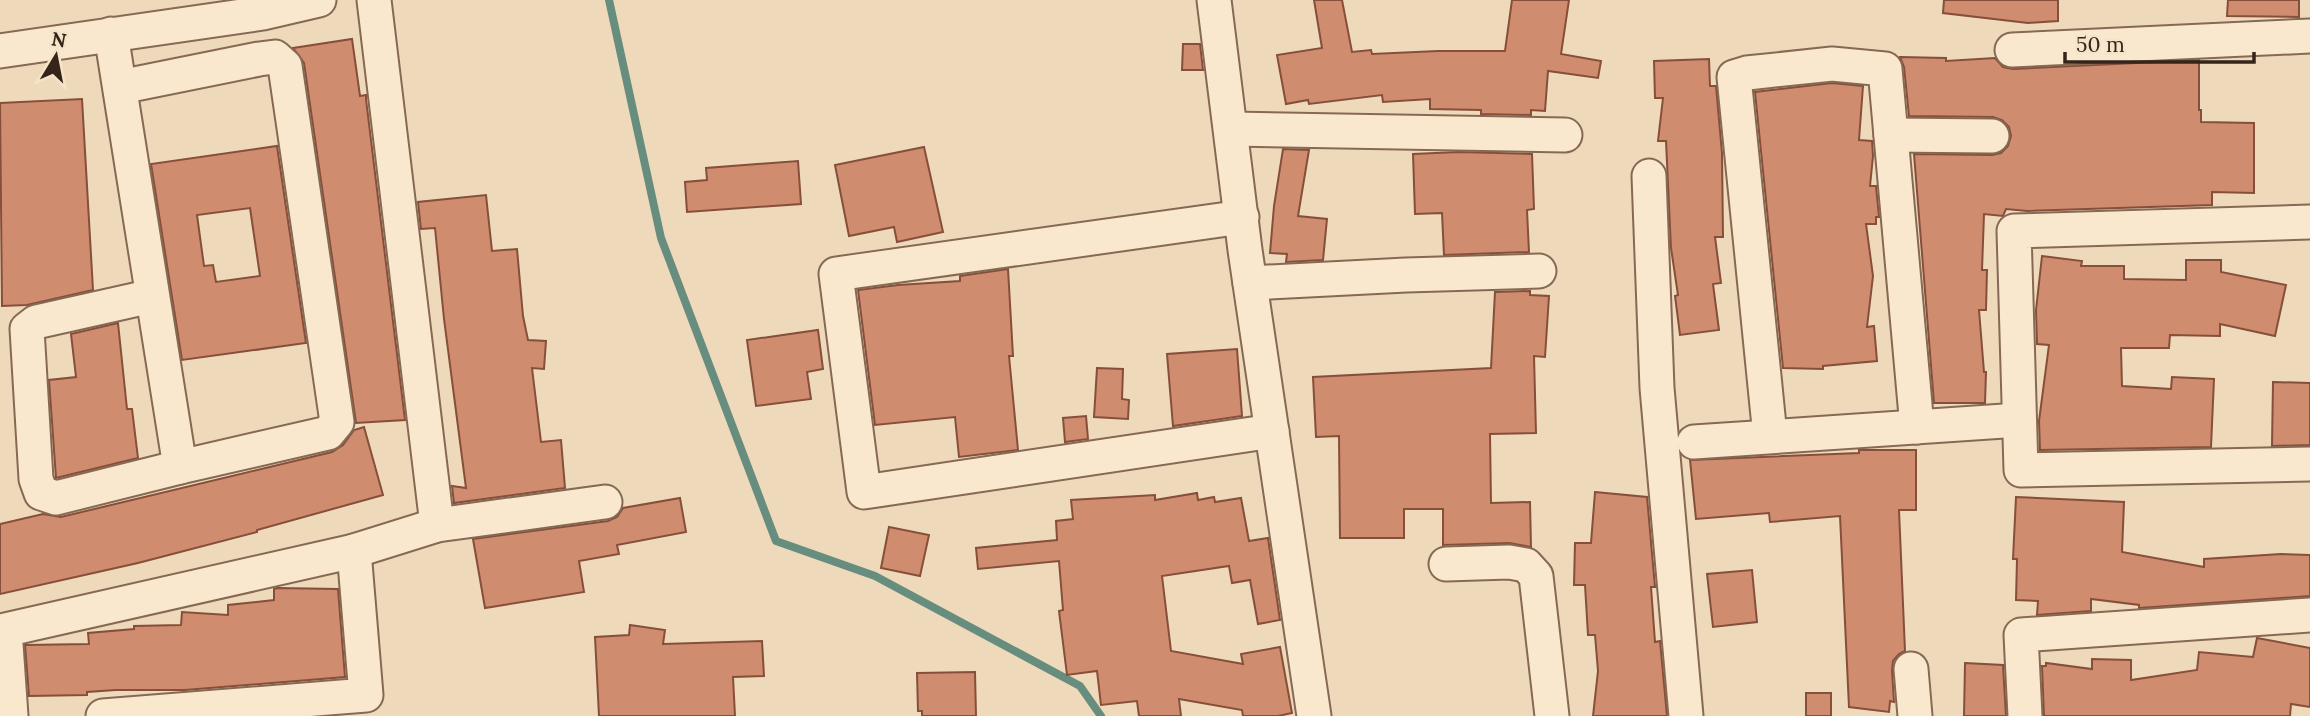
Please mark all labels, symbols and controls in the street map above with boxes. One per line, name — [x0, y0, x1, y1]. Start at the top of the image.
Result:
north arrow — [21, 21, 91, 91]
scale bar — [2065, 21, 2254, 65]
text: N — [50, 26, 69, 52]
text: 50 m — [2076, 31, 2125, 58]

